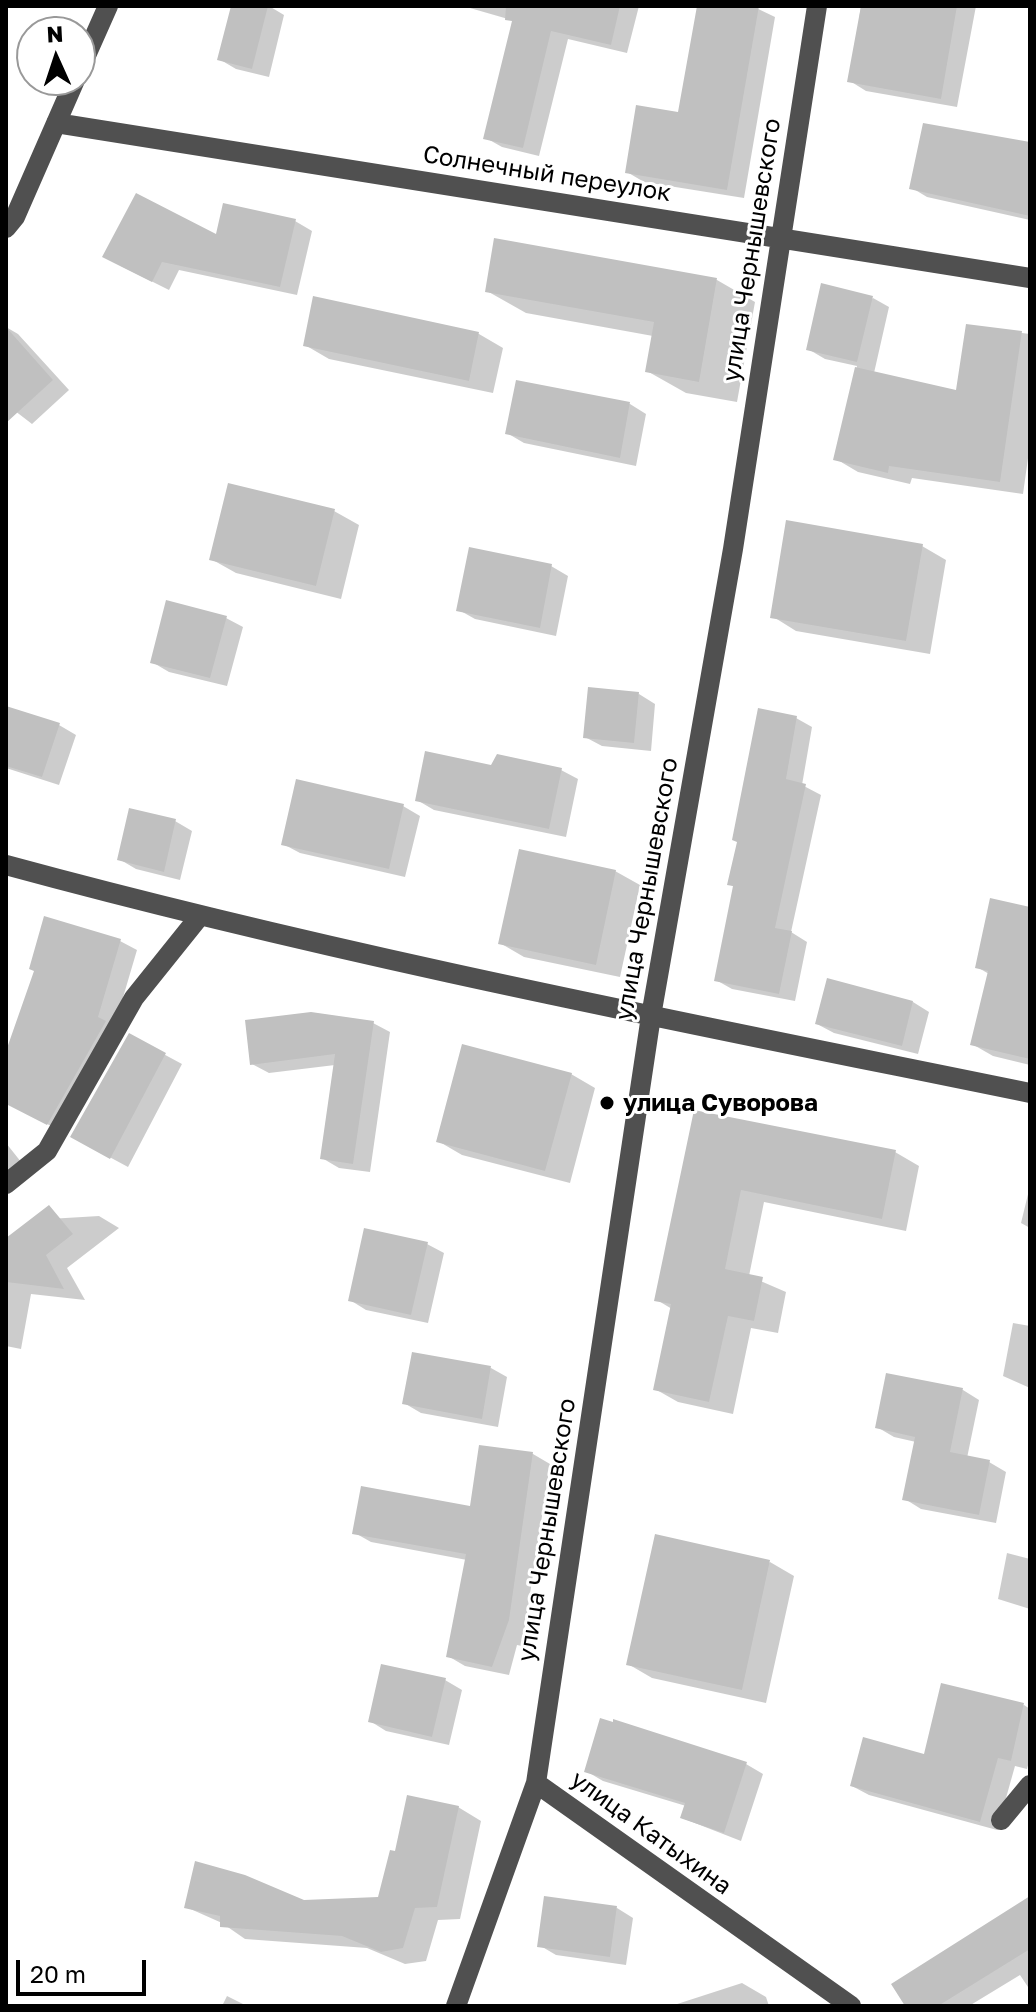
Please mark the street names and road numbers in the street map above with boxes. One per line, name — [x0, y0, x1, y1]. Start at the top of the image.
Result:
street label: улица Чернышевского — [717, 116, 787, 384]
street label: Солнечный переулок — [421, 140, 673, 208]
street label: улица Чернышевского — [610, 755, 684, 1023]
street label: улица Чернышевского — [512, 1396, 582, 1664]
street label: улица Катыхина — [565, 1765, 737, 1901]

